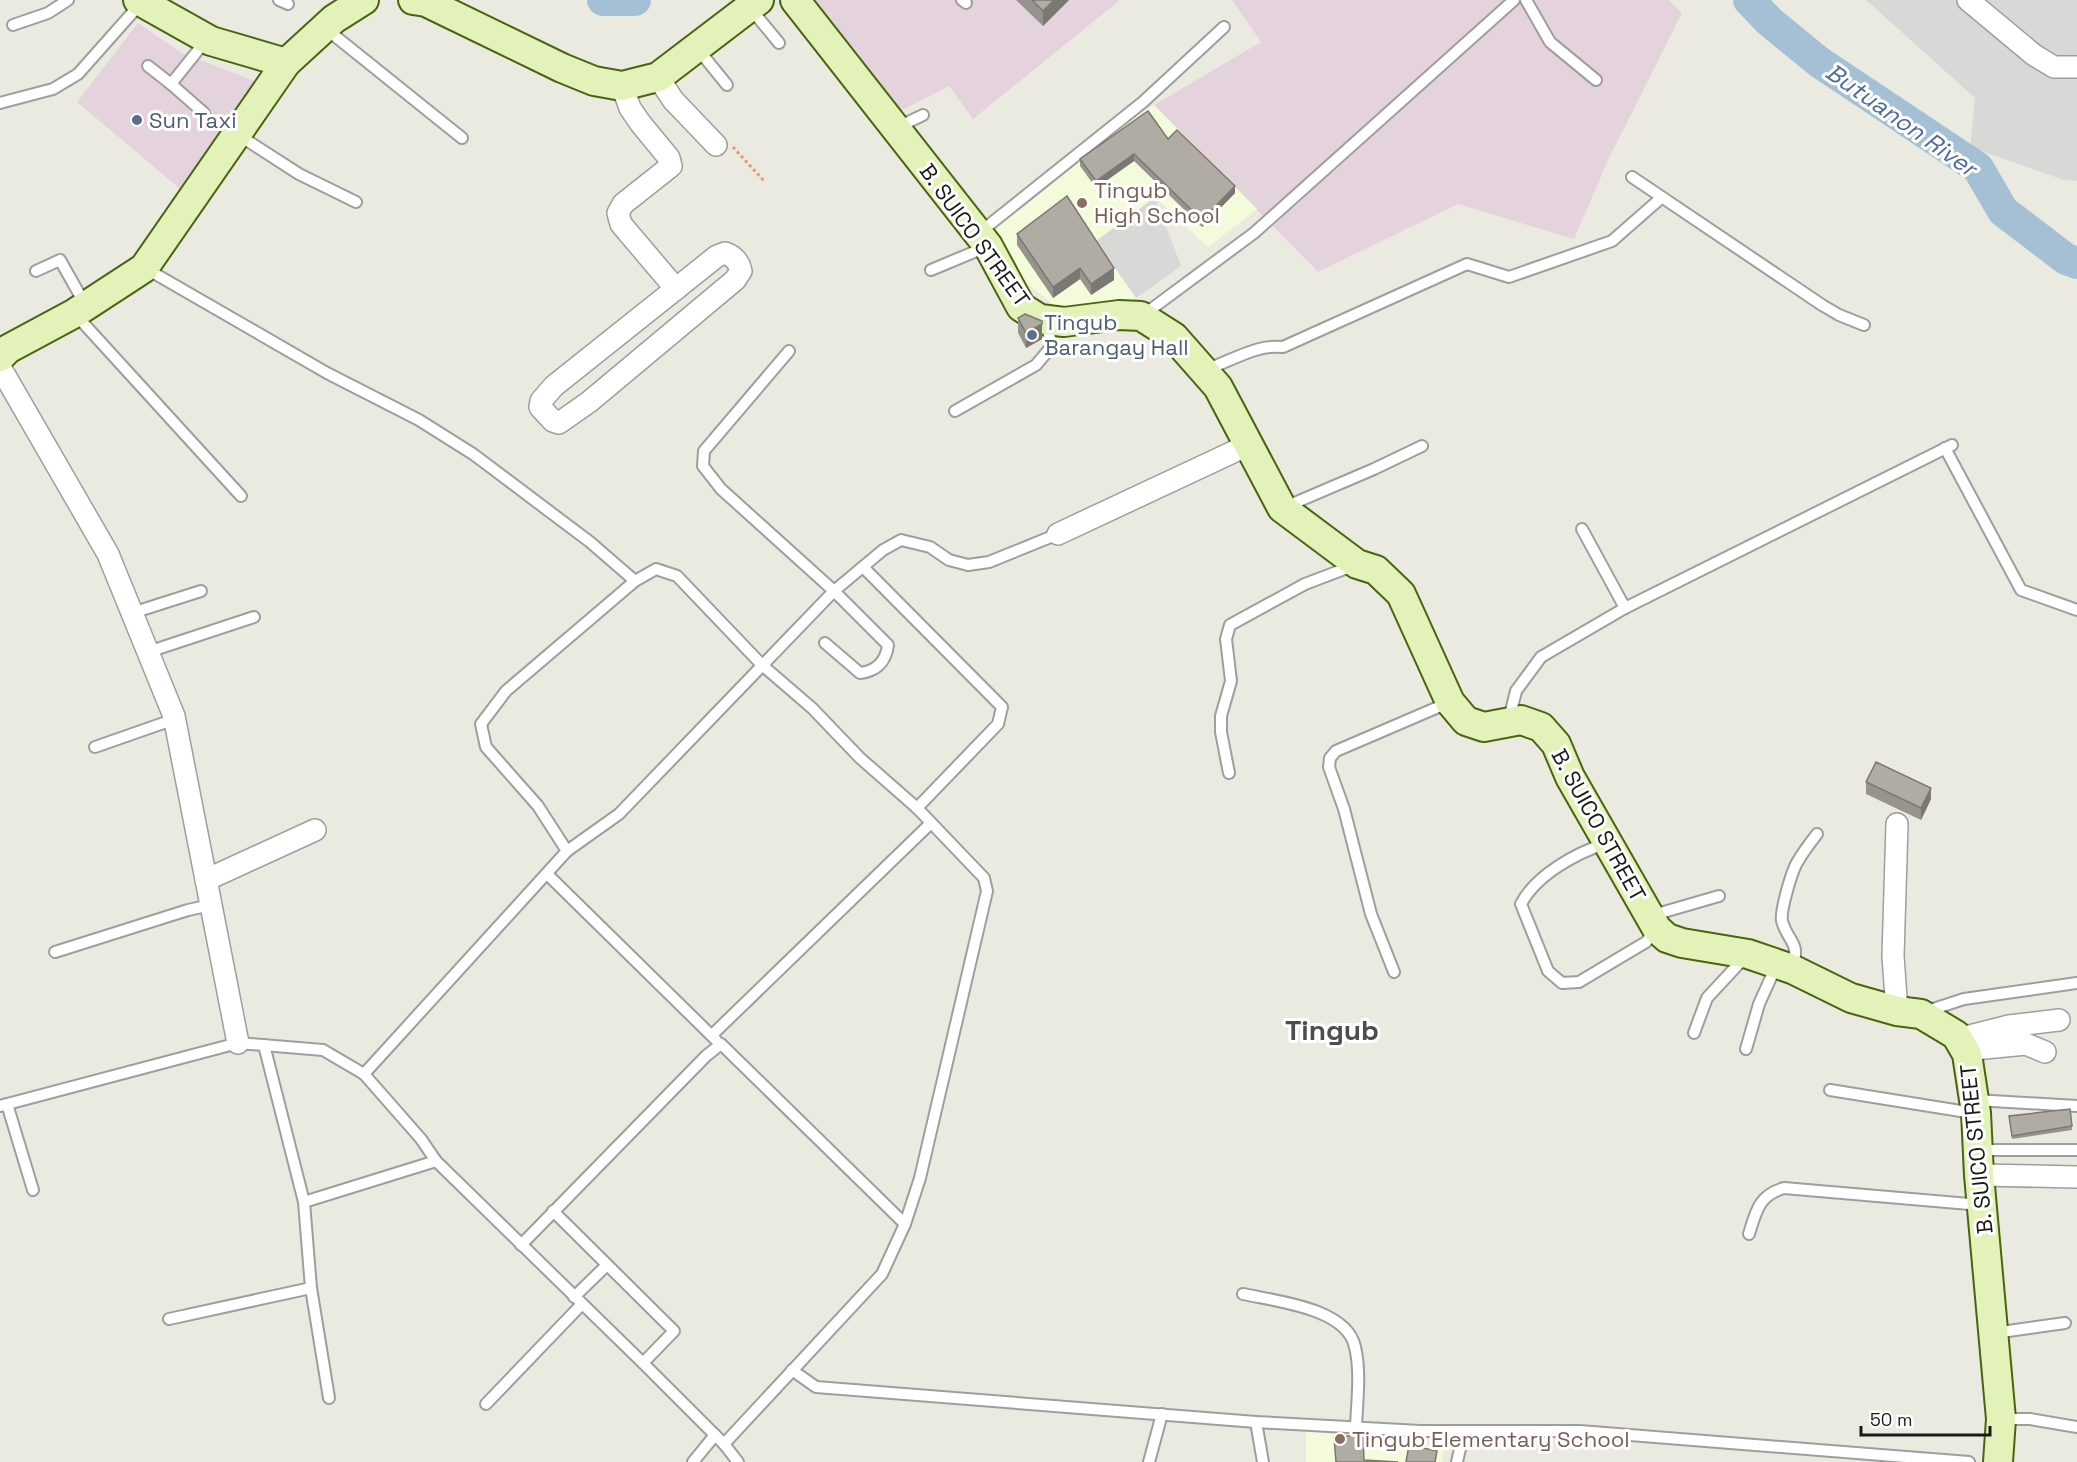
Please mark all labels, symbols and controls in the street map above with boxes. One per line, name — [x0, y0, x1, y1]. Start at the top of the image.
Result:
water label: Butuanon River — [1820, 56, 1985, 185]
place label: Sun Taxi — [149, 106, 237, 134]
marker: Sun Taxi — [130, 113, 144, 127]
street label: B. SUICO STREET — [914, 158, 1036, 312]
place label: Tingub High School — [1094, 176, 1220, 229]
marker: Tingub High School — [1075, 196, 1089, 210]
place label: Tingub Barangay Hall — [1044, 308, 1189, 361]
marker: Tingub Barangay Hall — [1025, 328, 1039, 342]
street label: B. SUICO STREET — [1545, 744, 1653, 906]
district label: Tingub — [1285, 1012, 1379, 1048]
street label: B. SUICO STREET — [1953, 1063, 1999, 1235]
scale bar — [1861, 1399, 1990, 1437]
text: 50 m — [1870, 1408, 1912, 1431]
place label: Tingub Elementary School — [1352, 1425, 1630, 1453]
marker: Tingub Elementary School — [1333, 1432, 1347, 1446]

